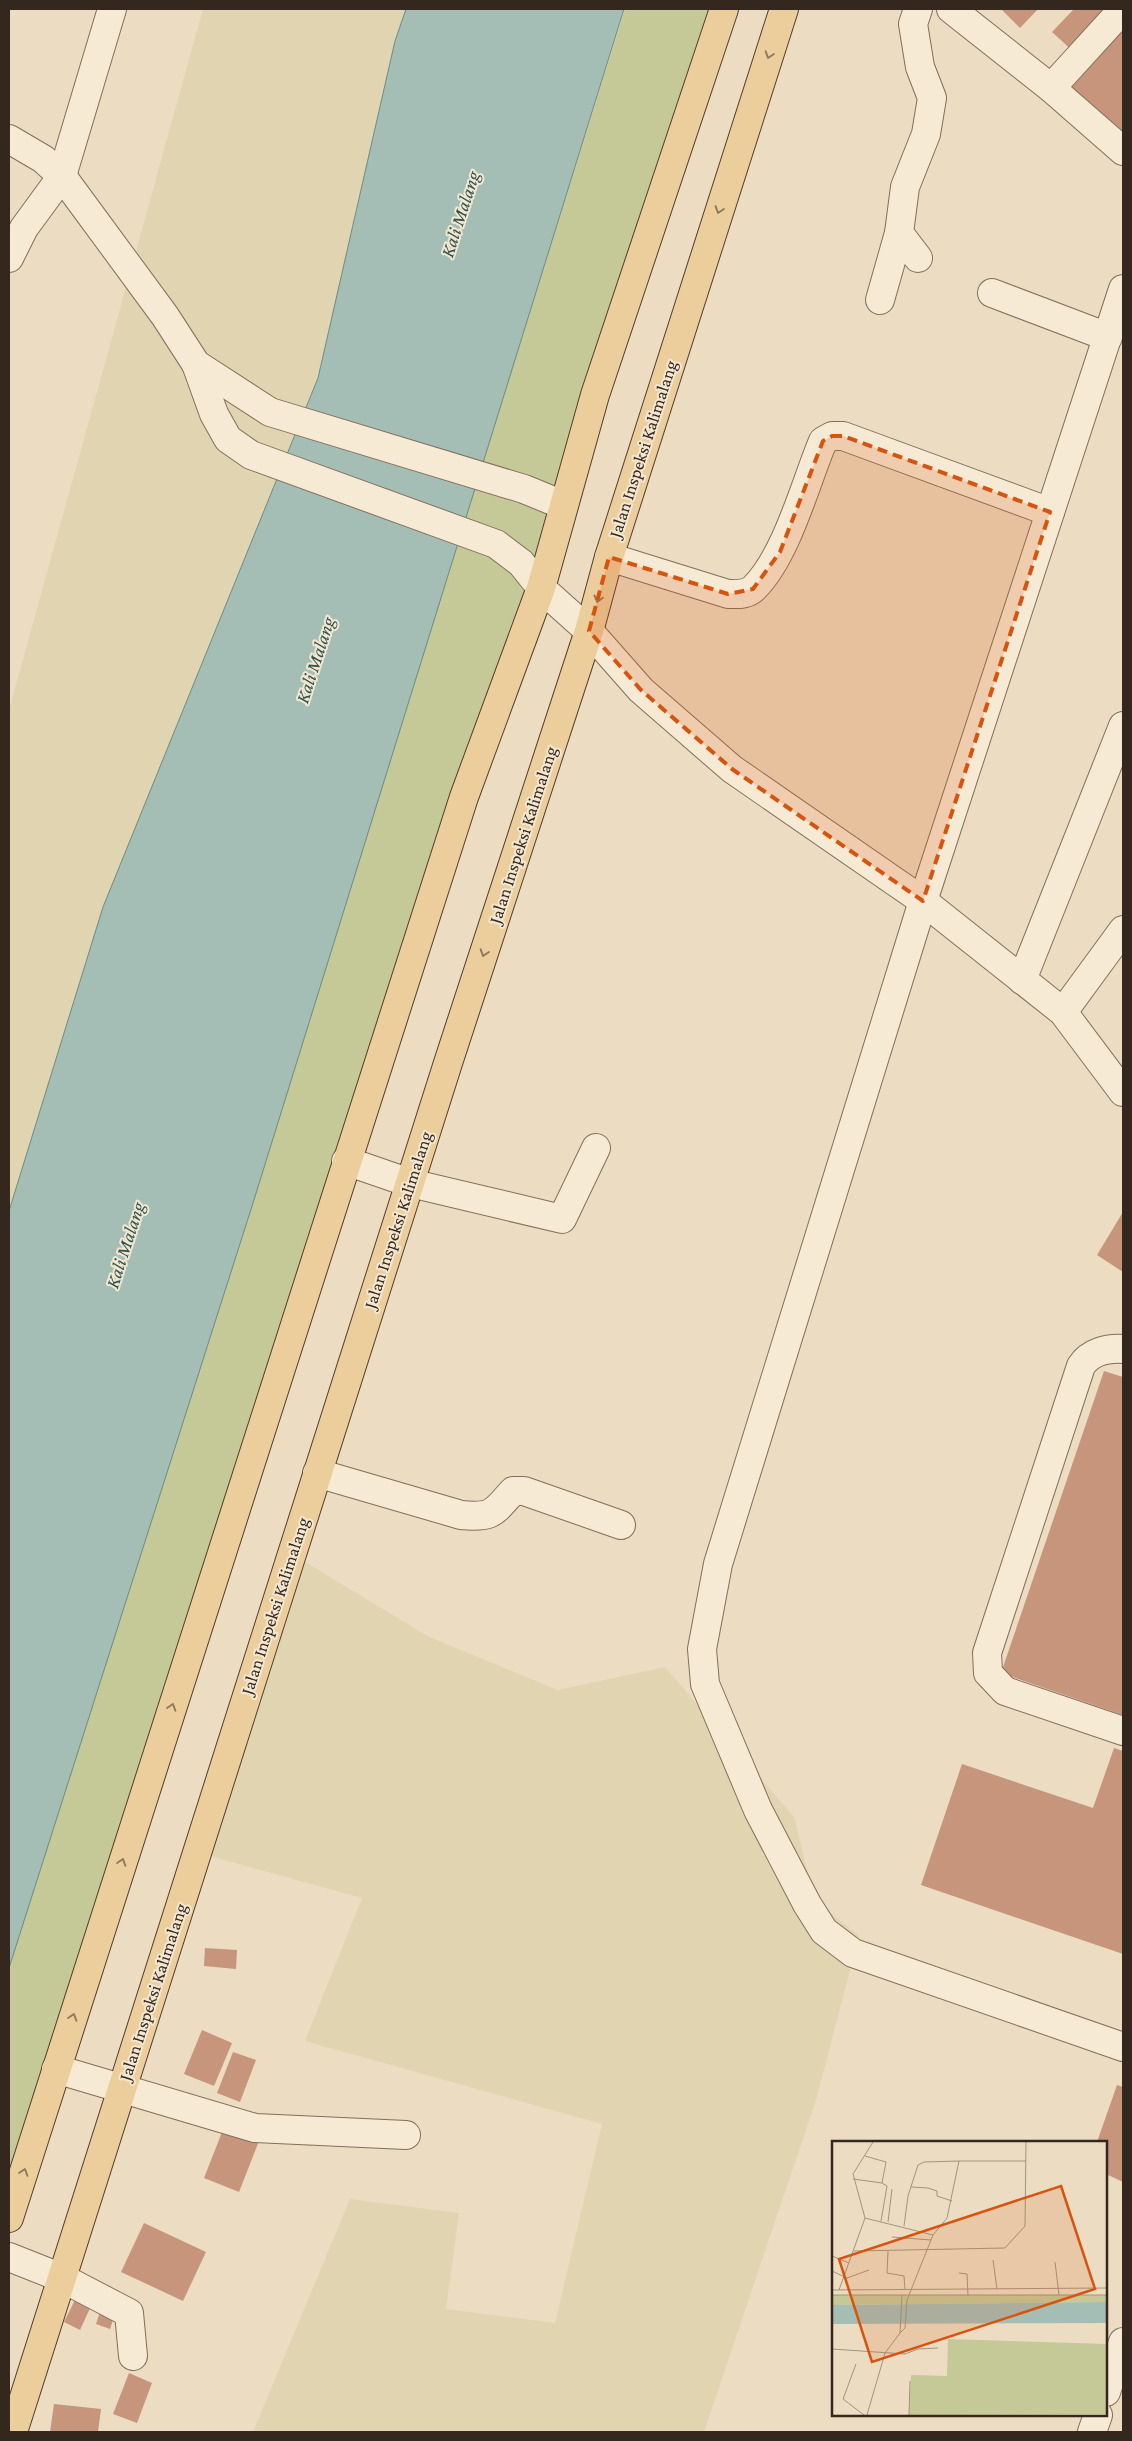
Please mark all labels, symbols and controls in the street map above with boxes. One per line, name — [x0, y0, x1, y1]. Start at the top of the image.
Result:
one-way arrow — [764, 51, 774, 59]
water label: Kali Malang — [436, 168, 484, 260]
one-way arrow — [715, 205, 725, 214]
street label: Jalan Inspeksi Kalimalang — [604, 358, 681, 542]
one-way arrow — [593, 594, 604, 603]
water label: Kali Malang — [291, 614, 339, 706]
street label: Jalan Inspeksi Kalimalang — [484, 744, 561, 928]
one-way arrow — [479, 949, 489, 957]
street label: Jalan Inspeksi Kalimalang — [359, 1129, 436, 1313]
water label: Kali Malang — [101, 1199, 149, 1291]
street label: Jalan Inspeksi Kalimalang — [236, 1515, 313, 1699]
one-way arrow — [166, 1703, 176, 1712]
one-way arrow — [116, 1858, 126, 1867]
street label: Jalan Inspeksi Kalimalang — [114, 1901, 191, 2085]
one-way arrow — [67, 2013, 77, 2021]
inset map — [832, 2141, 1107, 2416]
one-way arrow — [18, 2168, 28, 2176]

